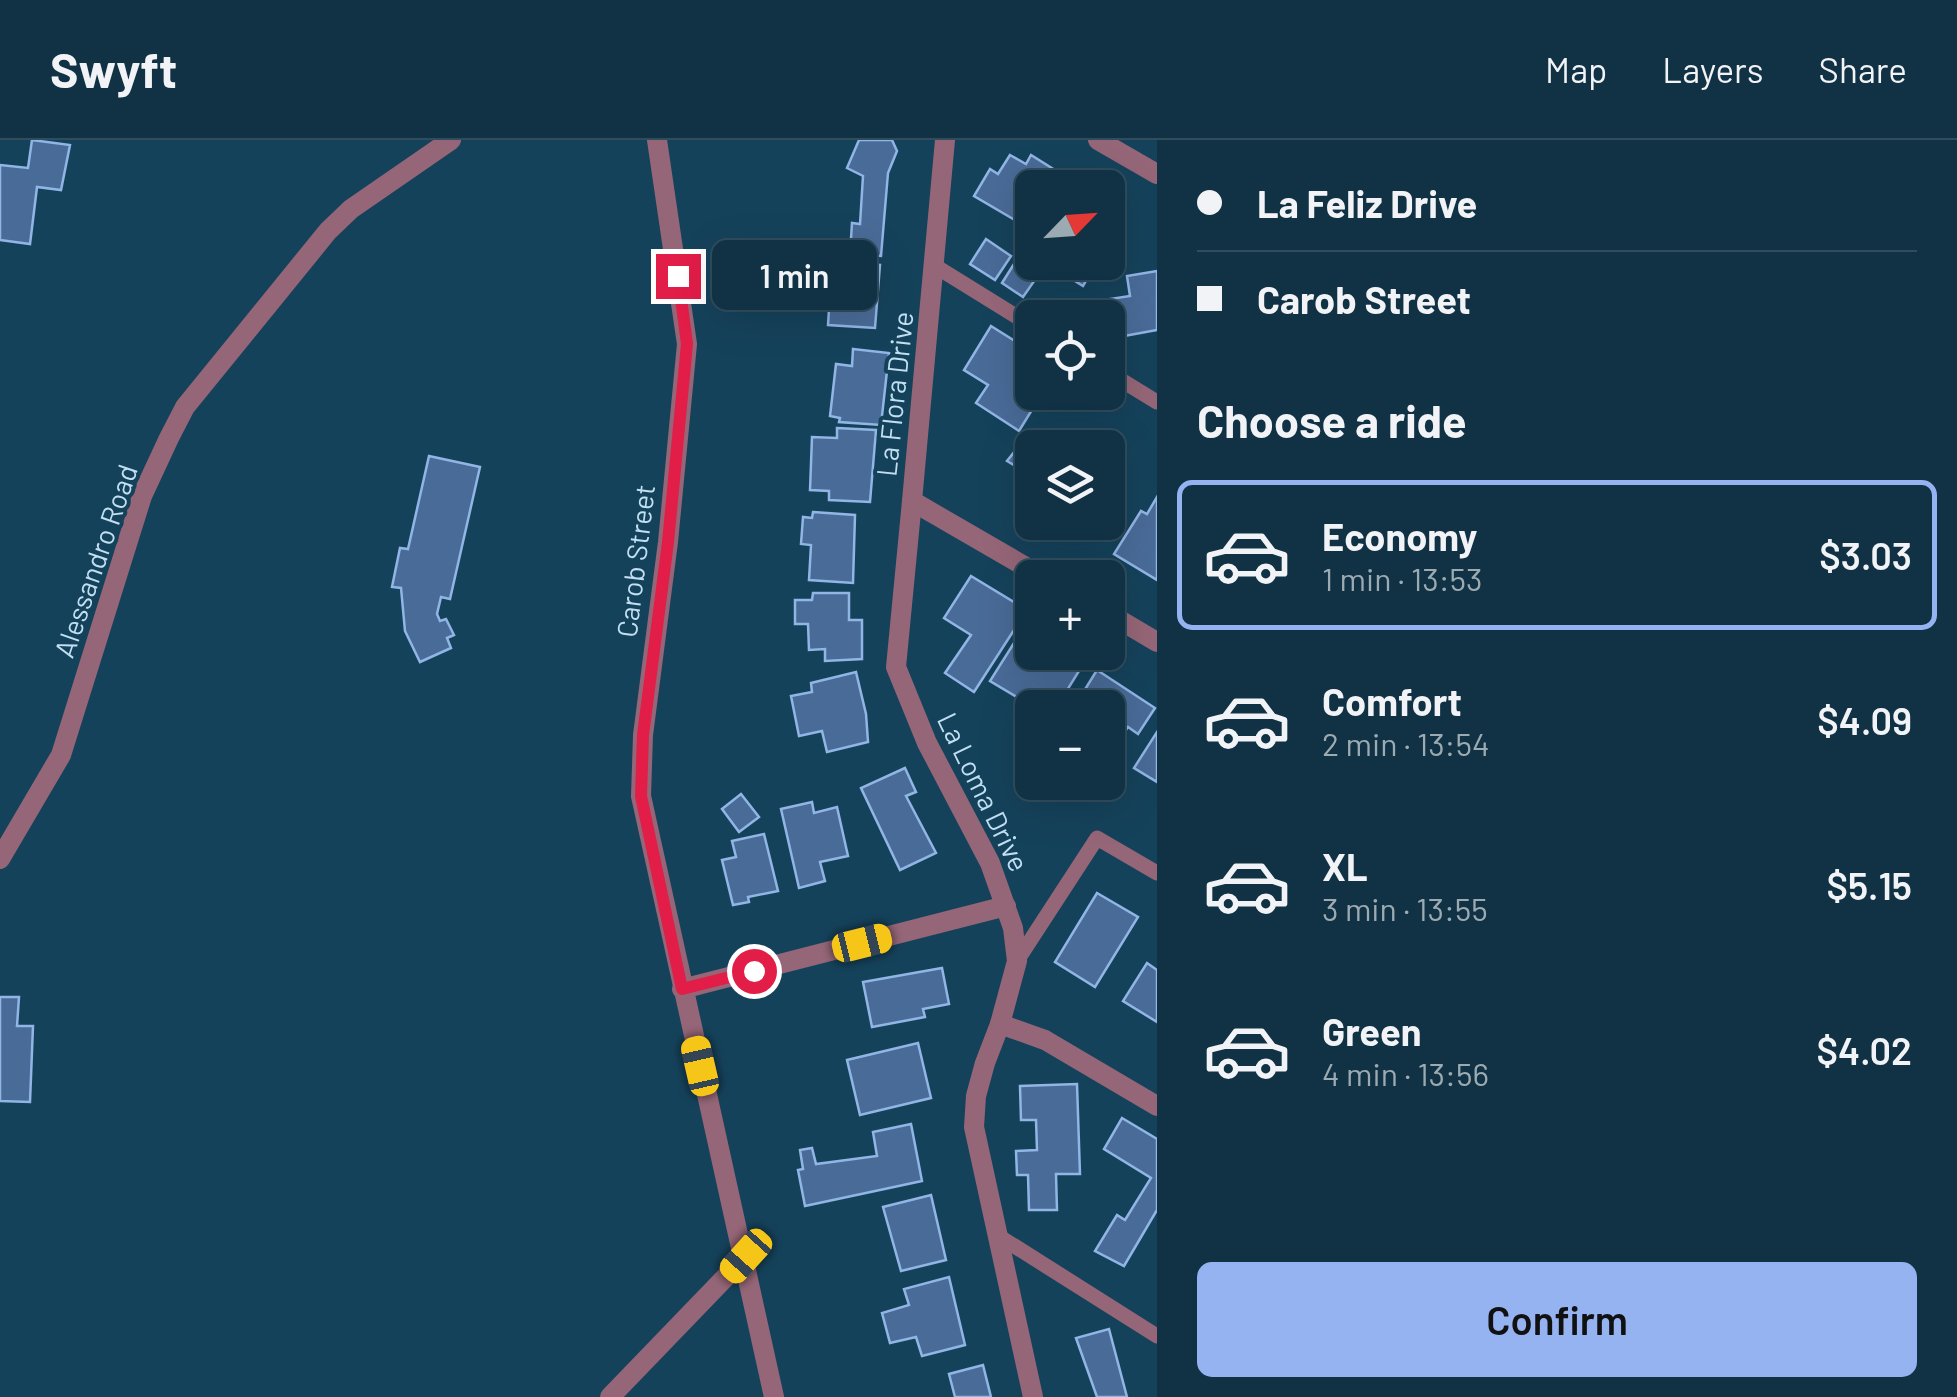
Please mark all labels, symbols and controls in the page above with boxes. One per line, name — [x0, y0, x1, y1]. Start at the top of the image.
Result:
text: Swyft — [50, 40, 177, 98]
text: Map — [1545, 48, 1607, 90]
text: Layers — [1662, 48, 1764, 90]
text: Share — [1819, 48, 1907, 90]
north arrow — [1015, 170, 1125, 280]
map controls — [1015, 170, 1125, 800]
text: La Feliz Drive — [1257, 180, 1477, 226]
callout: 1 min — [713, 241, 878, 311]
route end — [656, 254, 701, 299]
text: 1 min — [760, 256, 829, 294]
text: Carob Street — [1257, 276, 1471, 322]
button: locate — [1015, 300, 1125, 410]
street label: La Flora Drive — [868, 310, 920, 478]
text: Choose a ride — [1197, 393, 1467, 447]
button: layers — [1015, 430, 1125, 540]
street label: Alessandro Road — [46, 460, 144, 662]
street label: Carob Street — [609, 483, 661, 639]
icon: car — [1202, 510, 1292, 600]
text: Economy — [1322, 513, 1477, 559]
text: $3.03 — [1819, 532, 1912, 578]
text: 1 min · 13:53 — [1322, 559, 1482, 597]
button: + — [1015, 560, 1125, 670]
icon: car — [1202, 675, 1292, 765]
text: Comfort — [1322, 678, 1462, 724]
button: − — [1015, 690, 1125, 800]
text: $4.09 — [1817, 697, 1912, 743]
street label: La Loma Drive — [931, 707, 1037, 877]
text: 2 min · 13:54 — [1322, 724, 1490, 762]
icon: car — [1202, 840, 1292, 930]
text: XL — [1322, 843, 1368, 889]
text: $5.15 — [1826, 862, 1912, 908]
text: 3 min · 13:55 — [1322, 889, 1488, 927]
car — [829, 921, 895, 965]
route start — [732, 949, 777, 994]
icon: car — [1202, 1005, 1292, 1095]
text: Green — [1322, 1008, 1422, 1054]
text: $4.02 — [1816, 1027, 1912, 1073]
car — [679, 1033, 721, 1099]
text: 4 min · 13:56 — [1322, 1054, 1489, 1092]
car — [715, 1224, 777, 1288]
button: Confirm — [1197, 1262, 1917, 1377]

